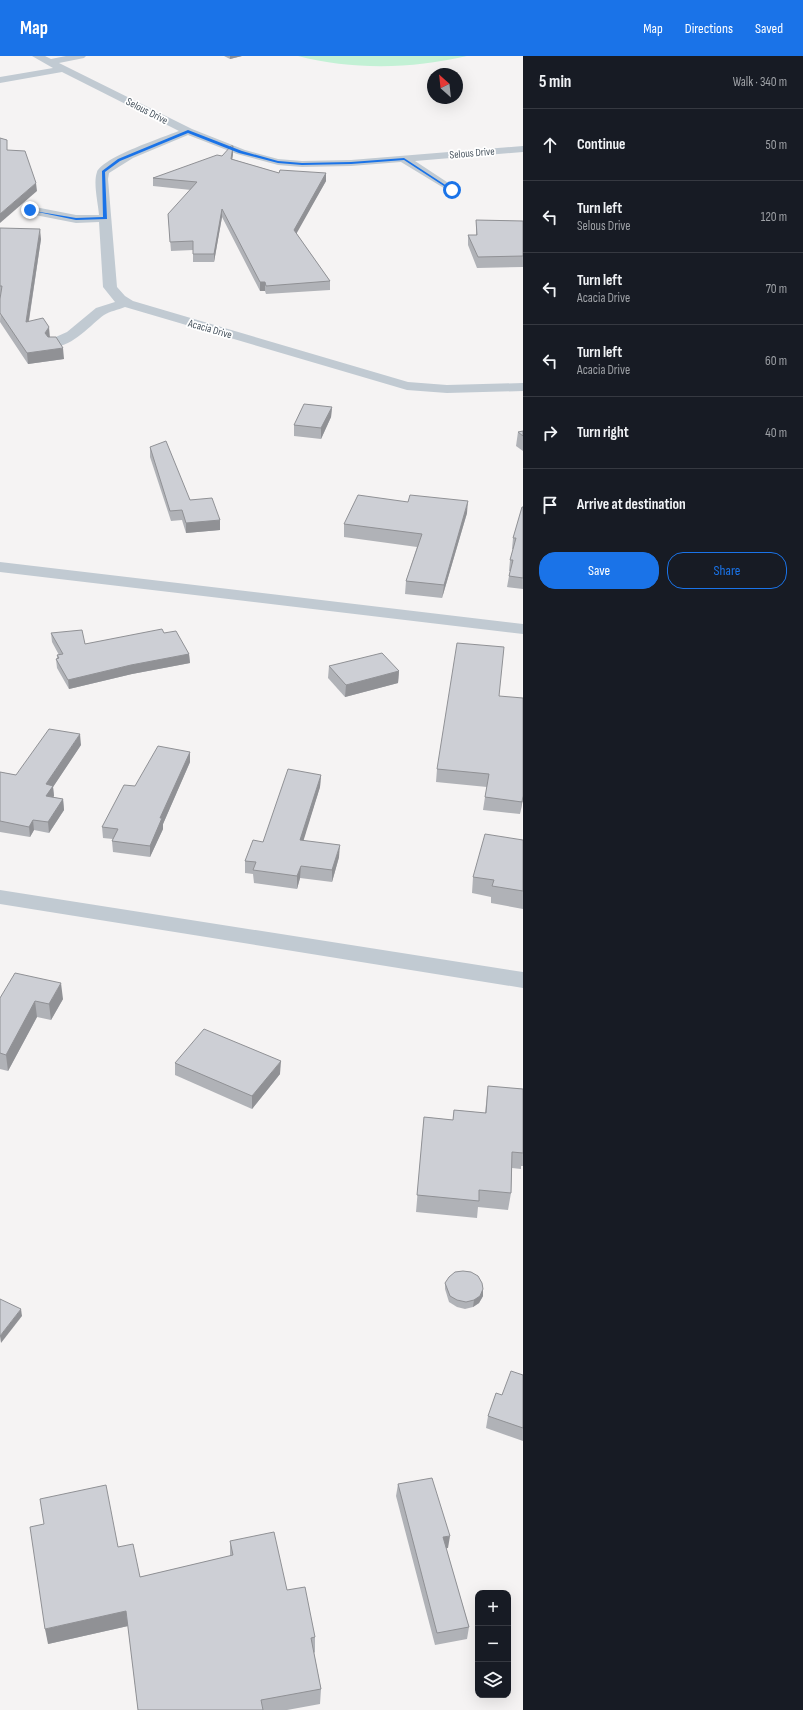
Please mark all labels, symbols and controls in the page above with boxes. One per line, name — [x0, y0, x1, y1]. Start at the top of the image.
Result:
text: Map — [20, 17, 48, 40]
text: Map — [643, 20, 663, 37]
text: Directions — [685, 20, 733, 37]
text: Saved — [755, 20, 783, 37]
north arrow — [427, 68, 463, 104]
text: 5 min — [539, 72, 571, 92]
text: Walk · 340 m — [733, 74, 787, 90]
street label: Selous Drive — [124, 95, 170, 127]
icon: ahead — [539, 134, 561, 156]
text: Continue — [577, 135, 626, 154]
text: 50 m — [766, 137, 787, 153]
street label: Selous Drive — [449, 145, 495, 161]
route start — [443, 181, 461, 199]
text: Turn left — [577, 199, 622, 218]
route end — [21, 201, 39, 219]
icon: left — [539, 206, 561, 228]
text: 120 m — [761, 209, 787, 225]
text: Selous Drive — [577, 218, 630, 234]
text: Turn left — [577, 271, 622, 290]
icon: left — [539, 278, 561, 300]
text: 70 m — [766, 281, 787, 297]
text: Acacia Drive — [577, 290, 630, 306]
street label: Acacia Drive — [186, 316, 233, 341]
text: Turn left — [577, 343, 622, 362]
icon: left — [539, 350, 561, 372]
text: 60 m — [765, 353, 787, 369]
text: Acacia Drive — [577, 362, 630, 378]
icon: right — [539, 422, 561, 444]
text: Turn right — [577, 423, 629, 442]
text: 40 m — [765, 425, 787, 441]
icon: arrive — [539, 494, 561, 516]
text: Arrive at destination — [577, 495, 686, 514]
button: Save — [539, 552, 659, 589]
button: Share — [667, 552, 787, 589]
map controls — [475, 1590, 511, 1698]
button: + — [475, 1590, 511, 1626]
button: − — [475, 1626, 511, 1662]
button: layers — [475, 1662, 511, 1698]

